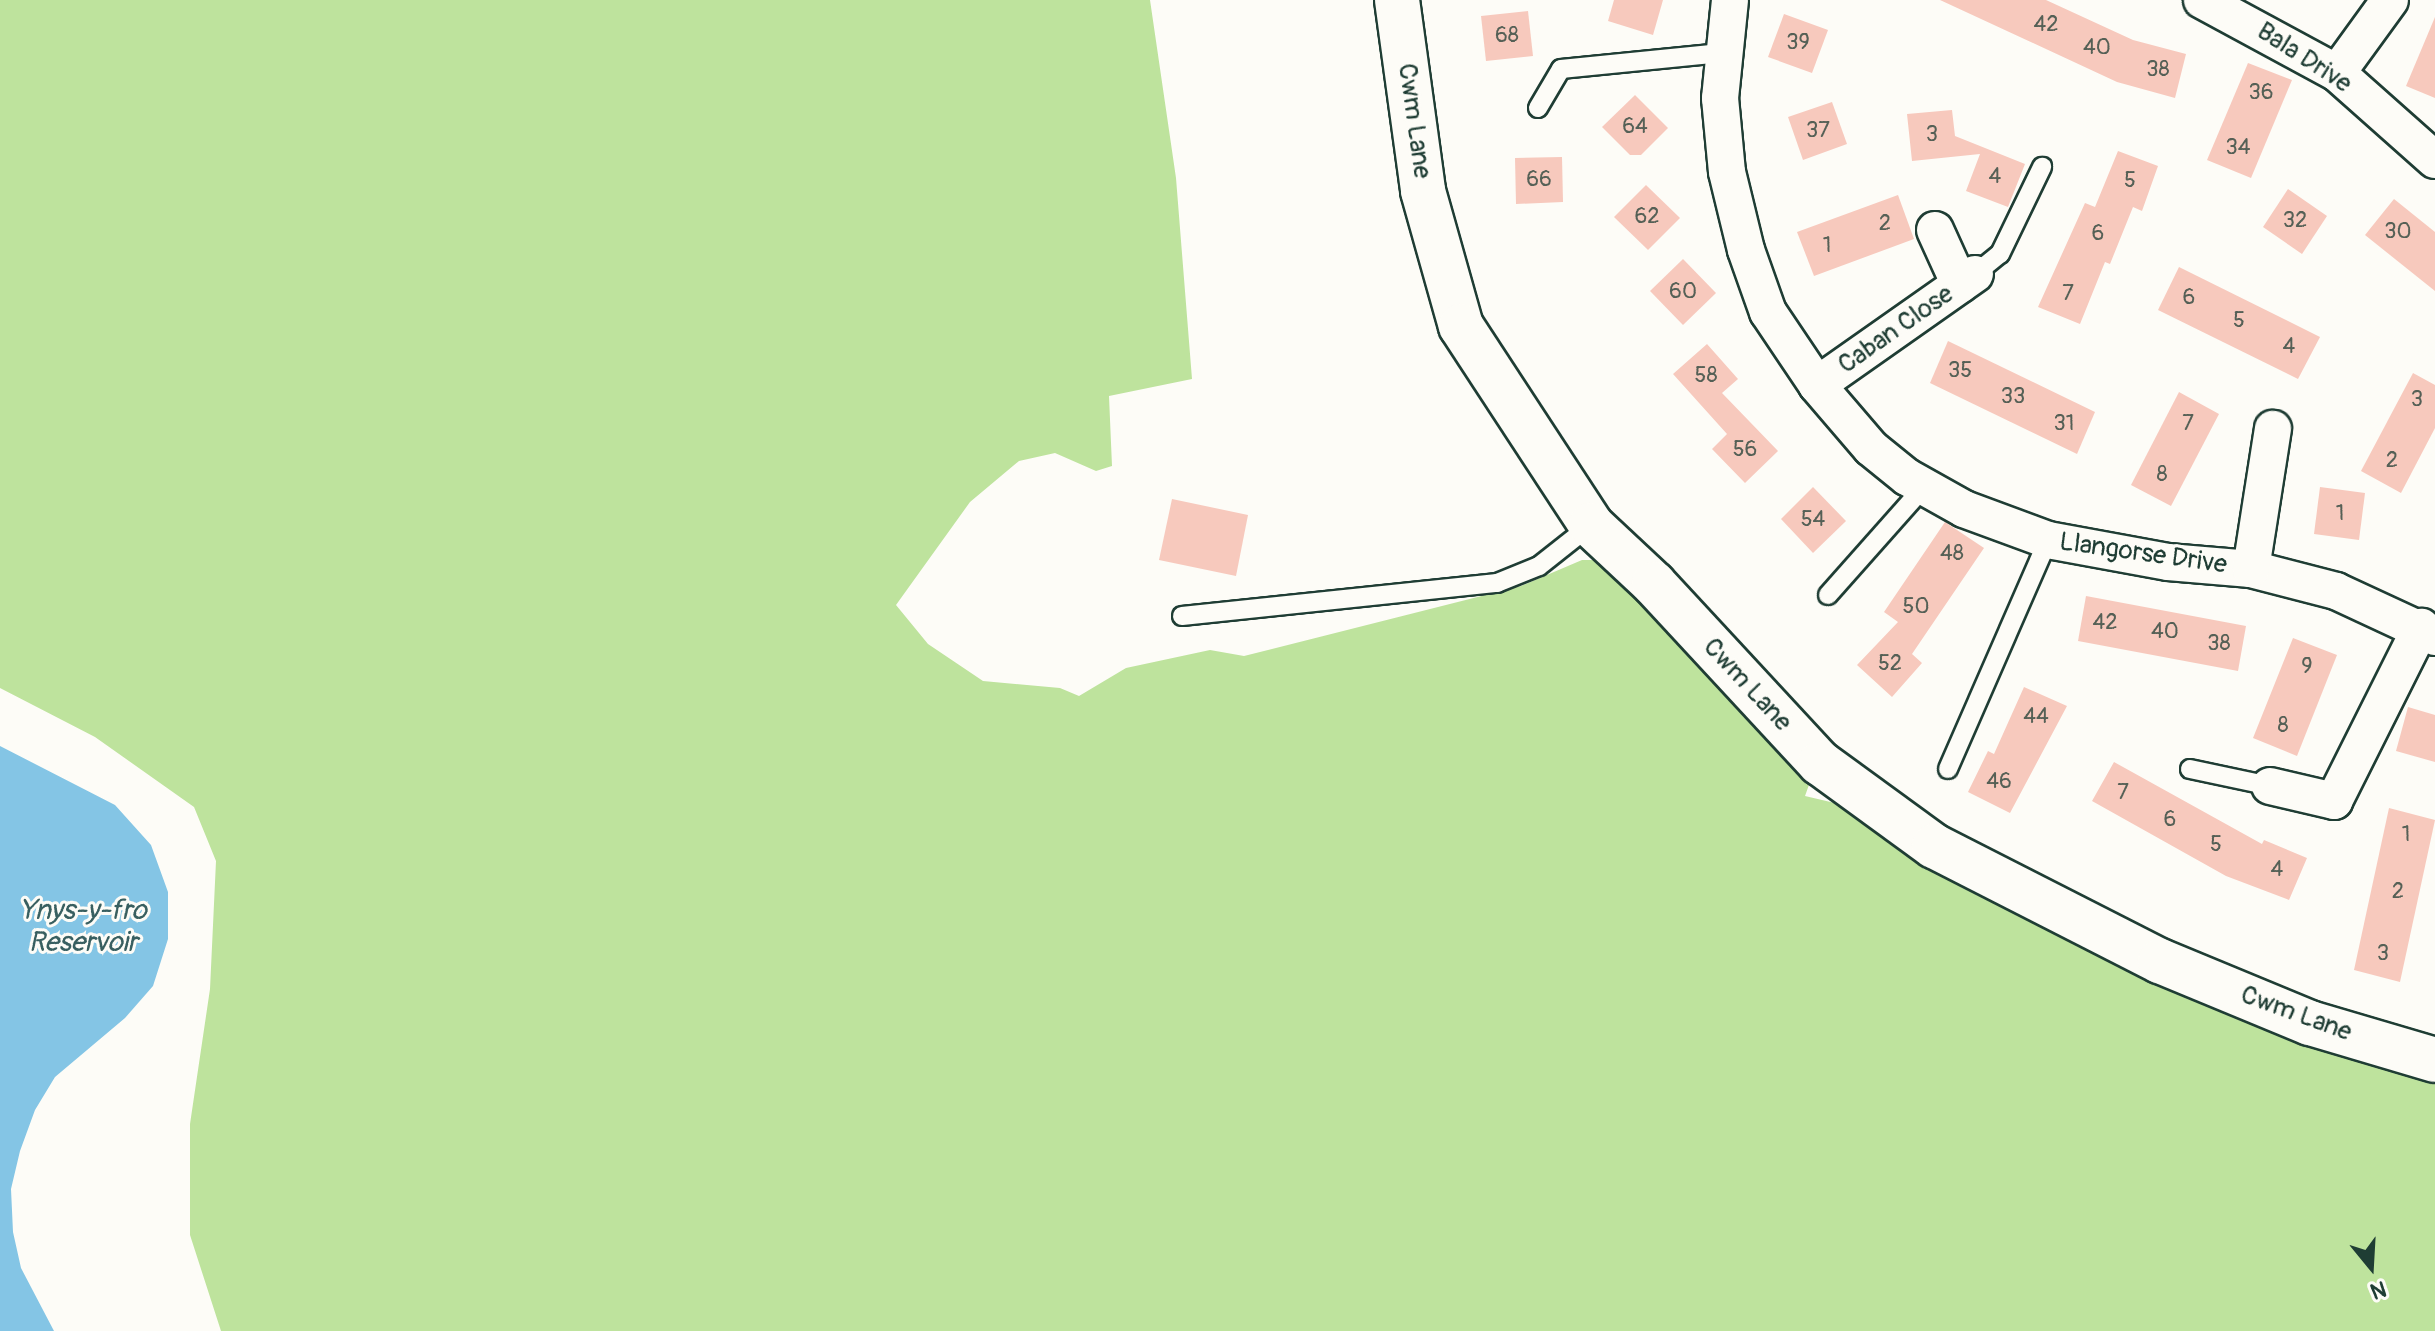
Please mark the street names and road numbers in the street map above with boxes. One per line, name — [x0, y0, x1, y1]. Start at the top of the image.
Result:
street label: Bala Drive — [2251, 16, 2357, 100]
street label: Cwm Lane — [1390, 61, 1438, 181]
street label: Caban Close — [1832, 279, 1960, 381]
street label: Llangorse Drive — [2057, 527, 2229, 581]
street label: Cwm Lane — [1696, 632, 1798, 738]
street label: Cwm Lane — [2236, 980, 2356, 1048]

